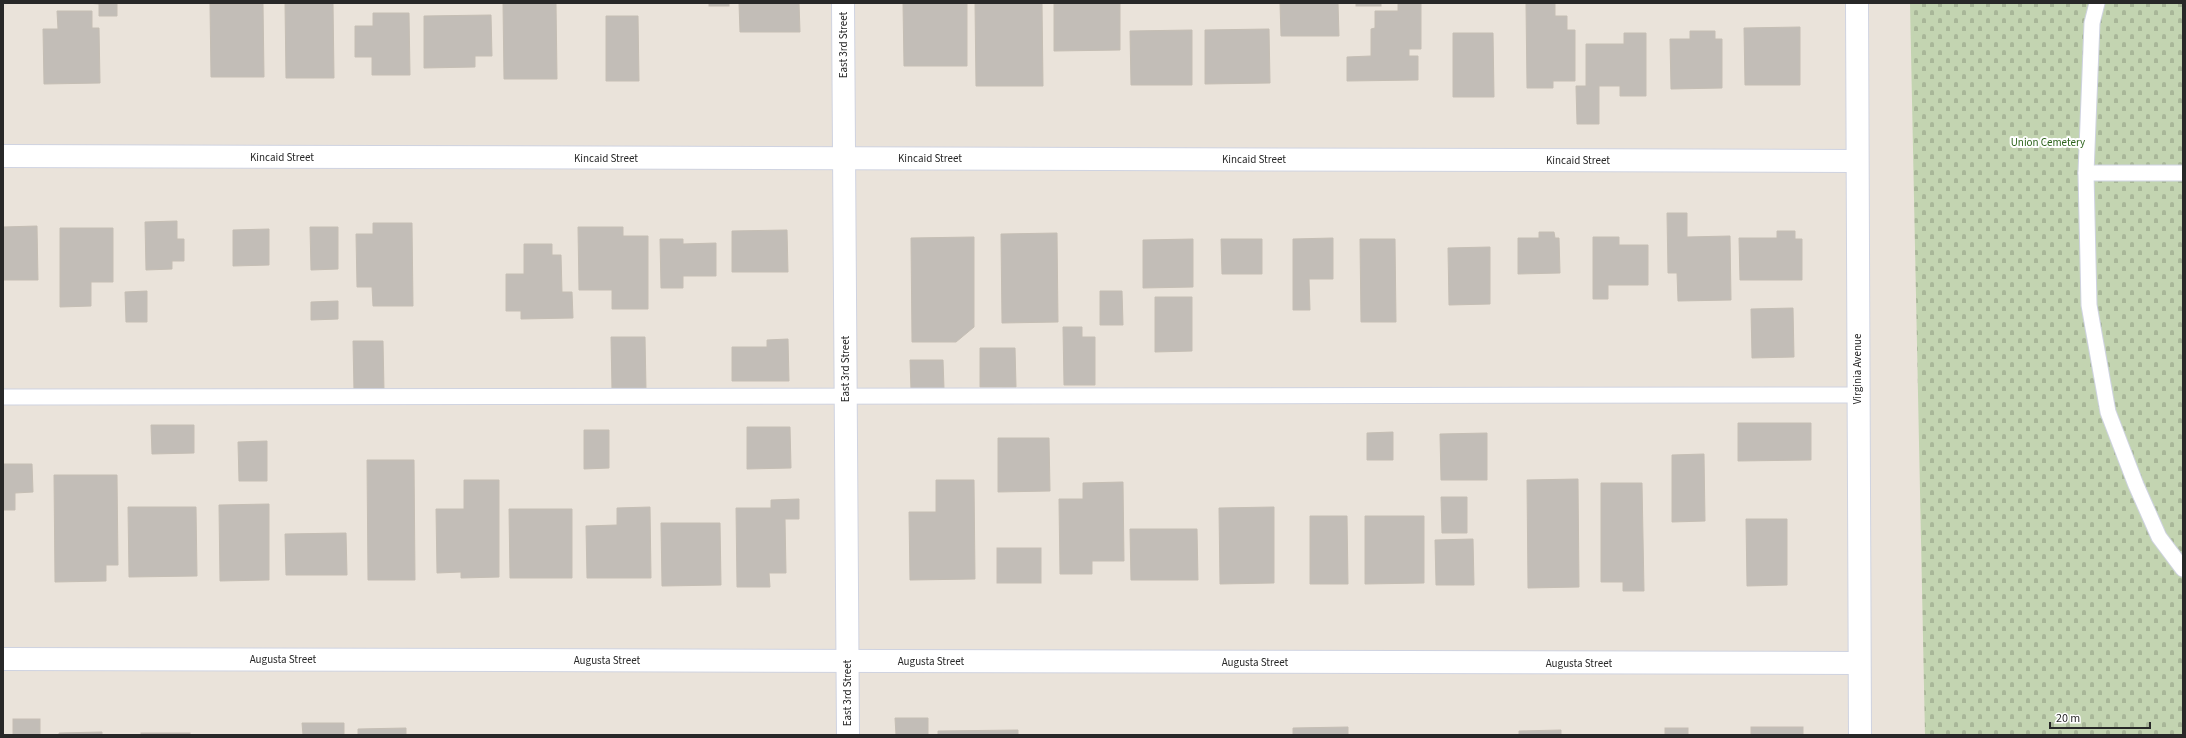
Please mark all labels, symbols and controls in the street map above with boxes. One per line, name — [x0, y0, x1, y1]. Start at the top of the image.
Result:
street label: East 3rd Street — [836, 11, 851, 78]
park label: Union Cemetery — [2011, 135, 2085, 150]
street label: Kincaid Street — [250, 150, 314, 165]
street label: Kincaid Street — [574, 151, 638, 166]
street label: Kincaid Street — [898, 151, 962, 166]
street label: Kincaid Street — [1222, 152, 1286, 167]
street label: Kincaid Street — [1546, 153, 1610, 168]
street label: Virginia Avenue — [1850, 333, 1865, 404]
street label: East 3rd Street — [838, 335, 853, 402]
street label: Augusta Street — [250, 652, 317, 667]
street label: Augusta Street — [574, 653, 641, 668]
street label: Augusta Street — [898, 654, 965, 669]
street label: Augusta Street — [1222, 655, 1289, 670]
street label: Augusta Street — [1546, 656, 1613, 671]
street label: East 3rd Street — [840, 659, 855, 726]
scale bar — [2050, 704, 2150, 730]
text: 20 m — [2056, 710, 2080, 727]

